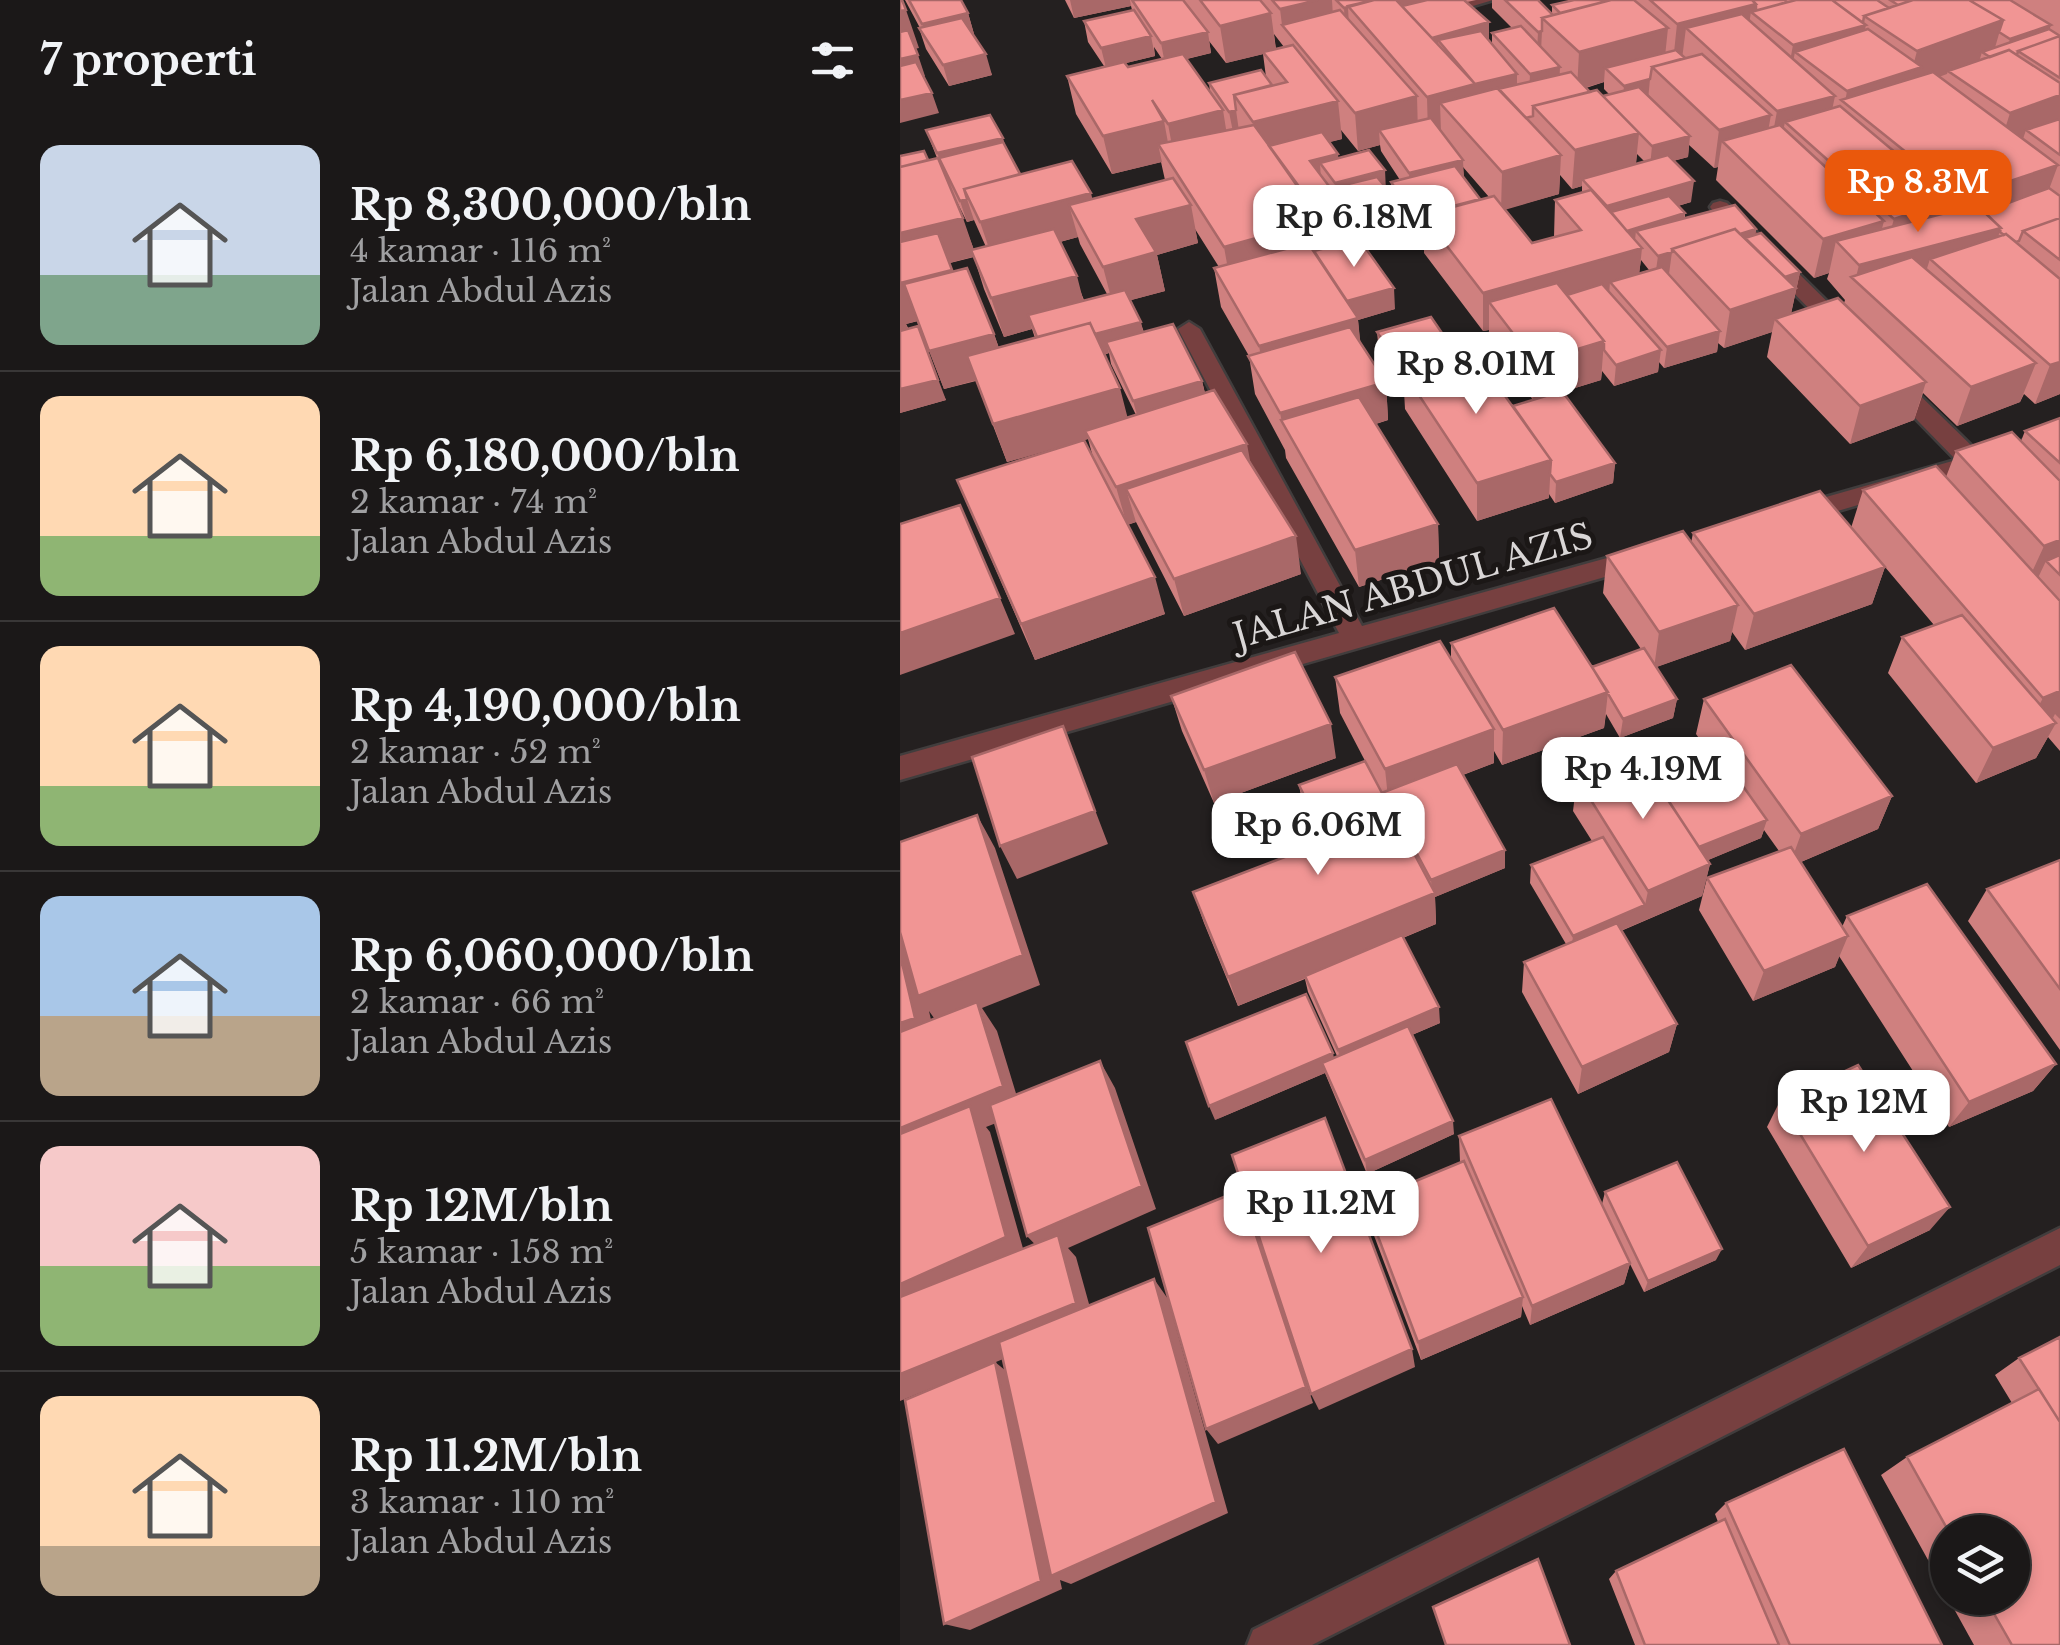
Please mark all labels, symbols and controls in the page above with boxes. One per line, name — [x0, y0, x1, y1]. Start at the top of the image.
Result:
icon: filters — [805, 33, 860, 88]
text: 7 properti — [40, 34, 257, 86]
pin: Rp 8.3M — [1826, 150, 2010, 235]
text: Rp 8.3M — [1847, 162, 1989, 202]
text: Rp 8,300,000/bln — [350, 179, 751, 231]
icon: home — [120, 185, 240, 305]
pin: Rp 6.18M — [1251, 185, 1457, 270]
text: Rp 6.18M — [1275, 197, 1433, 237]
text: 4 kamar · 116 m² — [350, 231, 611, 271]
text: Jalan Abdul Azis — [350, 271, 612, 311]
pin: Rp 8.01M — [1373, 332, 1579, 417]
text: Rp 8.01M — [1396, 344, 1556, 384]
text: Rp 6,180,000/bln — [350, 430, 739, 482]
icon: home — [120, 436, 240, 556]
text: 2 kamar · 74 m² — [350, 482, 597, 522]
street label: JALAN ABDUL AZIS — [1225, 514, 1597, 658]
text: Jalan Abdul Azis — [350, 522, 612, 562]
text: Rp 4,190,000/bln — [350, 680, 741, 732]
icon: home — [120, 686, 240, 806]
text: 2 kamar · 52 m² — [350, 732, 601, 772]
pin: Rp 4.19M — [1540, 737, 1746, 822]
text: Rp 4.19M — [1564, 749, 1722, 789]
text: Jalan Abdul Azis — [350, 772, 612, 812]
pin: Rp 6.06M — [1215, 793, 1421, 878]
text: Rp 6.06M — [1234, 805, 1402, 845]
text: Rp 6,060,000/bln — [350, 930, 754, 982]
icon: home — [120, 936, 240, 1056]
text: 2 kamar · 66 m² — [350, 982, 604, 1022]
text: Jalan Abdul Azis — [350, 1022, 612, 1062]
pin: Rp 12M — [1783, 1070, 1945, 1155]
text: Rp 12M — [1800, 1082, 1928, 1122]
pin: Rp 11.2M — [1218, 1171, 1424, 1256]
text: Rp 12M/bln — [350, 1180, 613, 1232]
text: Rp 11.2M — [1246, 1183, 1396, 1223]
icon: home — [120, 1186, 240, 1306]
text: 5 kamar · 158 m² — [350, 1232, 613, 1272]
text: Jalan Abdul Azis — [350, 1272, 612, 1312]
text: Rp 11.2M/bln — [350, 1430, 642, 1482]
icon: home — [120, 1436, 240, 1556]
text: 3 kamar · 110 m² — [350, 1482, 614, 1522]
map controls — [1930, 1515, 2030, 1615]
button: layers — [1930, 1515, 2030, 1615]
text: Jalan Abdul Azis — [350, 1522, 612, 1562]

